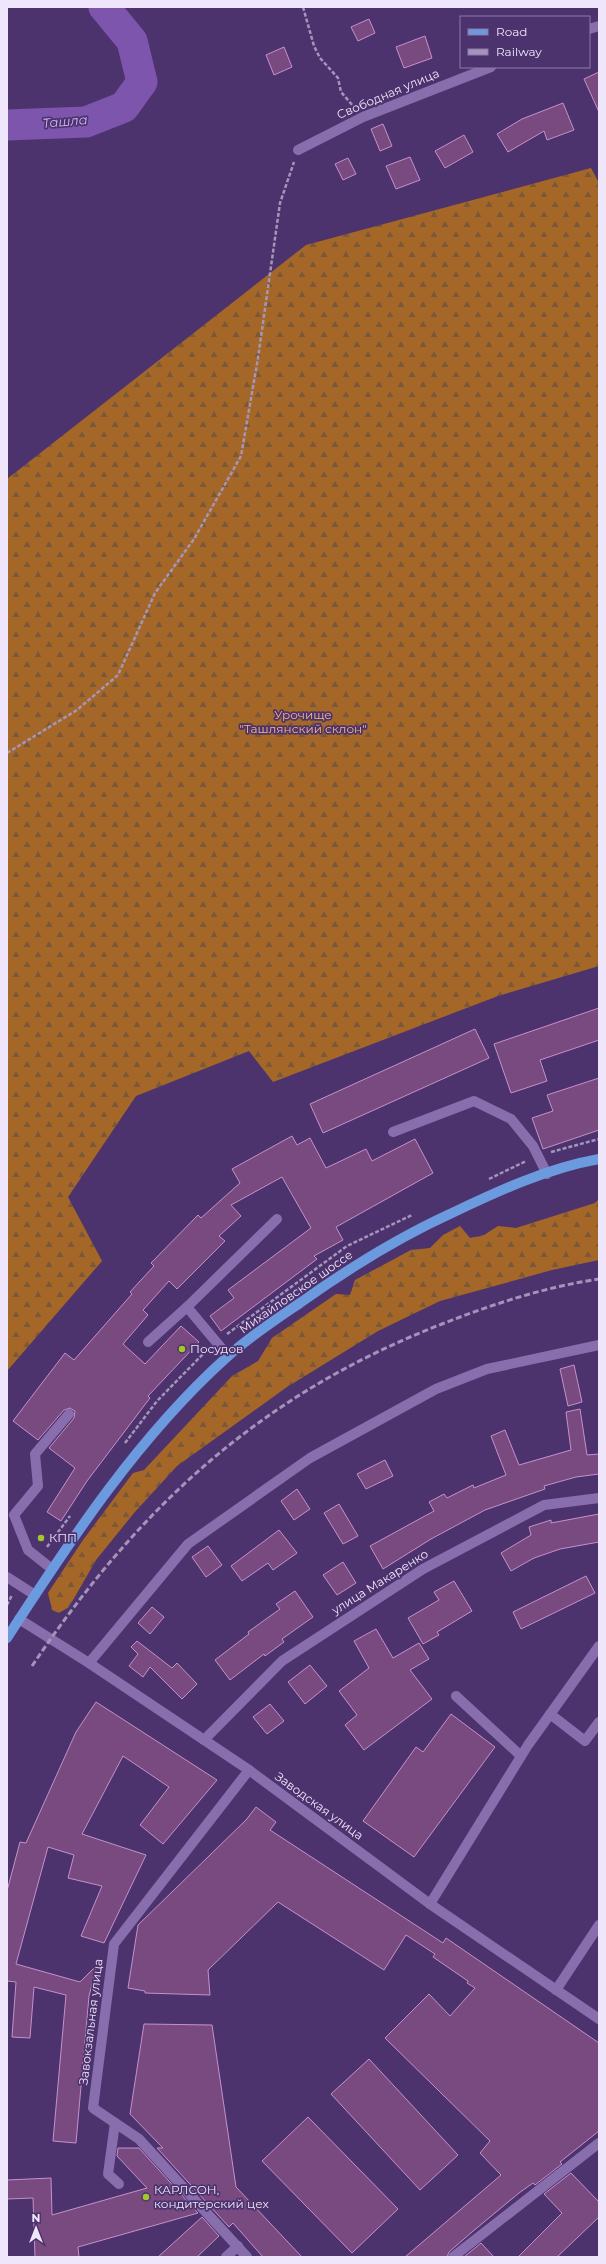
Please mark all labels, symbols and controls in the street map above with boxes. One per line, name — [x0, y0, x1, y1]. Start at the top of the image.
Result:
legend — [460, 16, 590, 68]
text: Road — [496, 24, 527, 39]
text: Railway — [496, 44, 542, 59]
street label: Свободная улица — [334, 65, 441, 122]
water label: Ташла — [42, 111, 88, 131]
park label: Урочище "Ташлянский склон" — [239, 707, 367, 736]
street label: Михайловское шоссе — [236, 1247, 355, 1336]
place label: Посудов — [190, 1341, 243, 1356]
marker: Посудов — [177, 1344, 187, 1354]
place label: КПП — [49, 1530, 77, 1545]
marker: КПП — [36, 1533, 46, 1543]
street label: улица Макаренко — [328, 1546, 431, 1618]
street label: Заводская улица — [272, 1768, 366, 1843]
street label: Завокзальная улица — [75, 1958, 106, 2086]
place label: КАРЛСОН, кондитерский цех — [154, 2182, 269, 2211]
marker: КАРЛСОН, кондитерский цех — [141, 2192, 151, 2202]
north arrow — [16, 2208, 56, 2248]
text: N — [32, 2211, 40, 2225]

